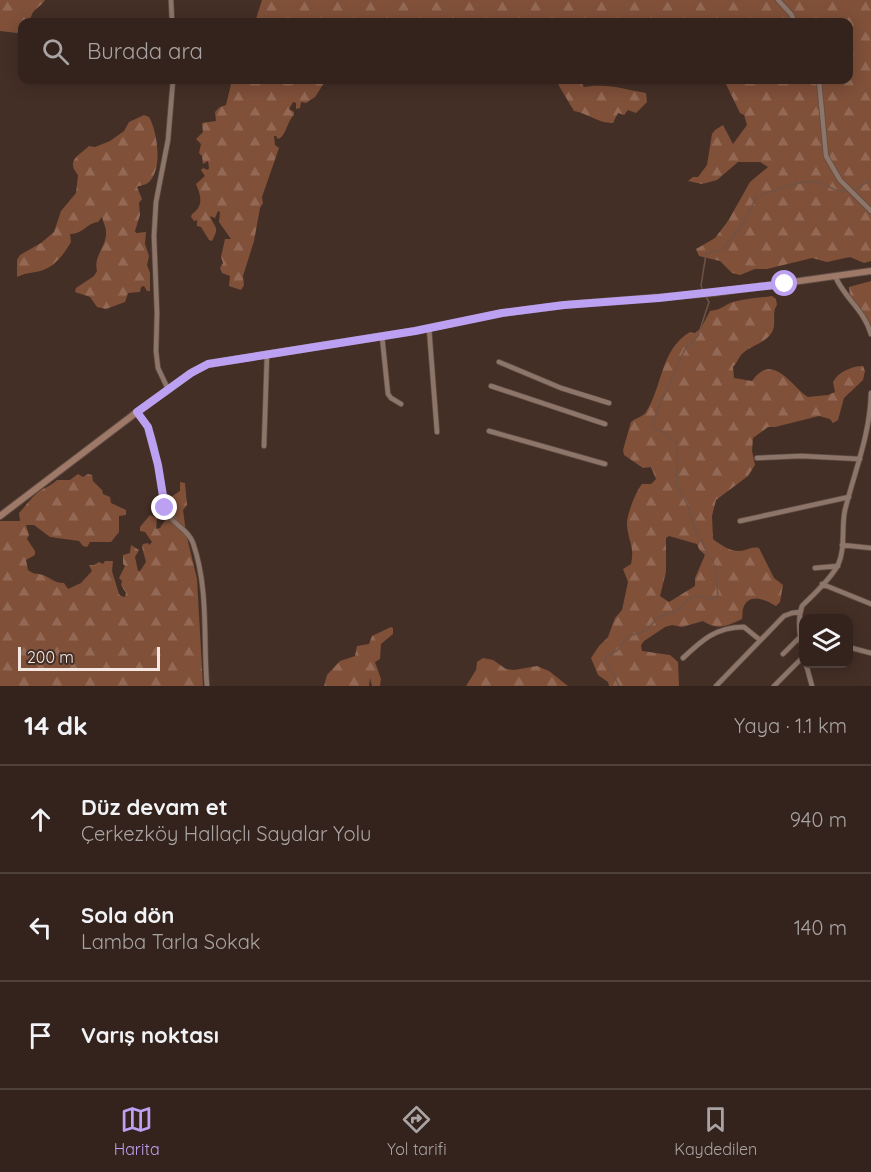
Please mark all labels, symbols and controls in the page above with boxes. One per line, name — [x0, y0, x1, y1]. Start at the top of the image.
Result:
search box — [18, 18, 853, 84]
icon: search — [39, 35, 72, 68]
text: Burada ara — [87, 37, 203, 65]
route start — [771, 270, 797, 296]
route end — [151, 494, 177, 520]
map controls — [799, 614, 853, 668]
button: layers — [799, 614, 853, 668]
scale bar — [18, 644, 160, 672]
text: 200 m — [27, 647, 74, 667]
text: 14 dk — [24, 709, 88, 742]
text: Yaya · 1.1 km — [734, 713, 847, 738]
text: Düz devam et — [81, 793, 228, 821]
icon: ahead — [24, 803, 57, 836]
text: 940 m — [790, 807, 847, 832]
text: Çerkezköy Hallaçlı Sayalar Yolu — [81, 821, 371, 846]
text: Sola dön — [81, 901, 174, 929]
icon: left — [24, 911, 57, 944]
text: 140 m — [794, 915, 847, 940]
text: Lamba Tarla Sokak — [81, 929, 261, 954]
icon: arrive — [24, 1019, 57, 1052]
text: Varış noktası — [81, 1021, 219, 1049]
tab: Harita — [114, 1103, 160, 1159]
tab: Yol tarifi — [387, 1103, 447, 1159]
tab: Kaydedilen — [674, 1103, 757, 1159]

